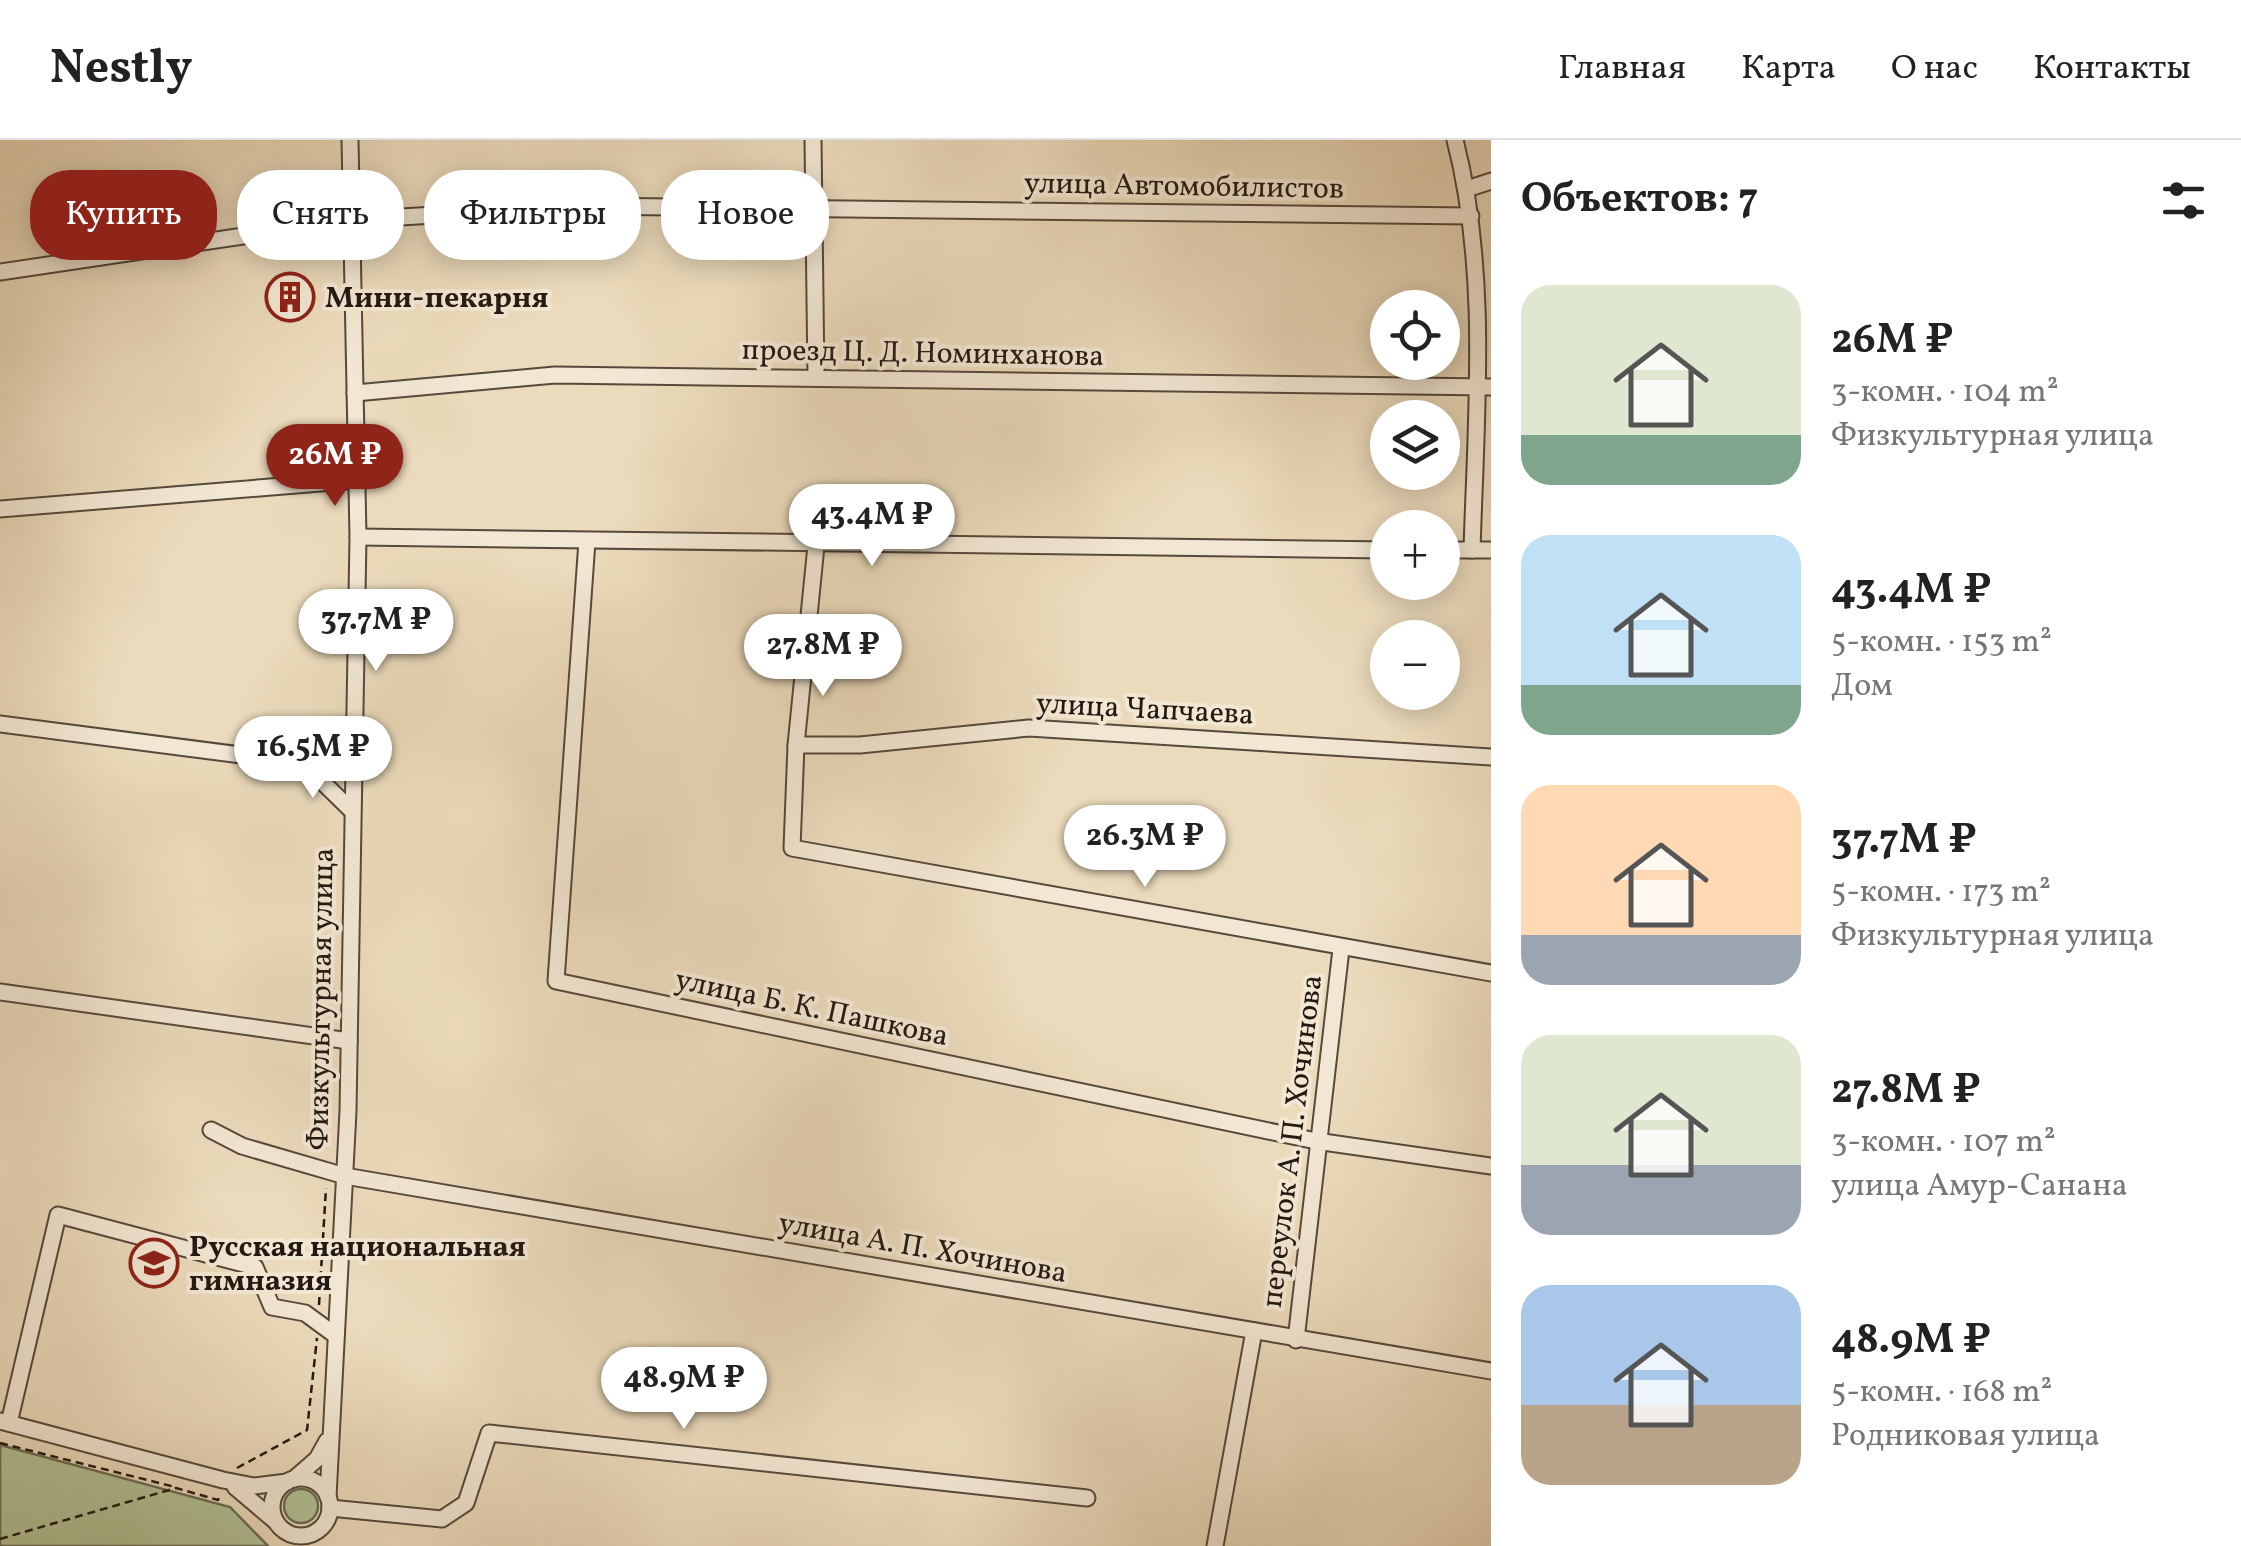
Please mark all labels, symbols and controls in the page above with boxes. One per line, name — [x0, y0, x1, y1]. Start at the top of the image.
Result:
text: Nestly — [50, 36, 192, 103]
text: Главная — [1558, 45, 1686, 93]
text: Карта — [1741, 45, 1836, 93]
text: О нас — [1891, 45, 1978, 93]
text: Контакты — [2033, 45, 2191, 93]
street label: улица Автомобилистов — [1023, 163, 1345, 211]
chip: Купить — [30, 170, 217, 260]
chip: Снять — [237, 170, 404, 260]
chip: Фильтры — [424, 170, 641, 260]
chip: Новое — [661, 170, 829, 260]
text: Объектов: 7 — [1521, 171, 1758, 230]
icon: filters — [2156, 173, 2211, 228]
building icon: Мини-пекарня — [264, 271, 316, 323]
place label: Мини-пекарня — [325, 278, 549, 320]
map controls — [1370, 290, 1460, 710]
button: locate — [1370, 290, 1460, 380]
text: 26M ₽ — [1831, 312, 1954, 371]
icon: home — [1601, 325, 1721, 445]
street label: проезд Ц. Д. Номинханова — [741, 330, 1105, 378]
text: 3-комн. · 104 m² — [1831, 371, 2059, 415]
button: layers — [1370, 400, 1460, 490]
text: Физкультурная улица — [1831, 415, 2154, 459]
pin: 26M ₽ — [265, 424, 405, 509]
text: 26M ₽ — [288, 434, 382, 478]
pin: 43.4M ₽ — [780, 484, 964, 569]
text: 43.4M ₽ — [811, 494, 933, 538]
button: + — [1370, 510, 1460, 600]
text: 43.4M ₽ — [1831, 562, 1992, 621]
icon: home — [1601, 575, 1721, 695]
pin: 37.7M ₽ — [284, 589, 468, 674]
text: 37.7M ₽ — [320, 599, 432, 643]
pin: 27.8M ₽ — [731, 614, 915, 699]
button: − — [1370, 620, 1460, 710]
text: 5-комн. · 153 m² — [1831, 621, 2052, 665]
text: 27.8M ₽ — [766, 624, 880, 668]
text: Дом — [1831, 665, 1893, 709]
street label: улица Чапчаева — [1035, 683, 1255, 737]
pin: 16.5M ₽ — [221, 716, 405, 801]
text: 16.5M ₽ — [256, 726, 370, 770]
pin: 26.3M ₽ — [1053, 805, 1237, 890]
text: 37.7M ₽ — [1831, 812, 1977, 871]
text: 26.3M ₽ — [1086, 815, 1204, 859]
icon: home — [1601, 825, 1721, 945]
street label: Физкультурная улица — [298, 847, 346, 1151]
text: 5-комн. · 173 m² — [1831, 871, 2051, 915]
text: Физкультурная улица — [1831, 915, 2154, 959]
street label: улица Б. К. Пашкова — [671, 959, 952, 1058]
street label: переулок А. П. Хочинова — [1252, 972, 1334, 1310]
text: 27.8M ₽ — [1831, 1062, 1981, 1121]
icon: home — [1601, 1075, 1721, 1195]
text: 3-комн. · 107 m² — [1831, 1121, 2056, 1165]
text: улица Амур-Санана — [1831, 1165, 2128, 1209]
street label: улица А. П. Хочинова — [775, 1203, 1070, 1295]
place label: Русская национальная гимназия — [189, 1227, 526, 1303]
school or university icon: Русская национальная гимназия — [128, 1237, 180, 1289]
text: 48.9M ₽ — [1831, 1312, 1991, 1371]
icon: home — [1601, 1325, 1721, 1445]
pin: 48.9M ₽ — [592, 1347, 776, 1432]
text: 48.9M ₽ — [623, 1357, 745, 1401]
text: 5-комн. · 168 m² — [1831, 1371, 2052, 1415]
text: Родниковая улица — [1831, 1415, 2100, 1459]

